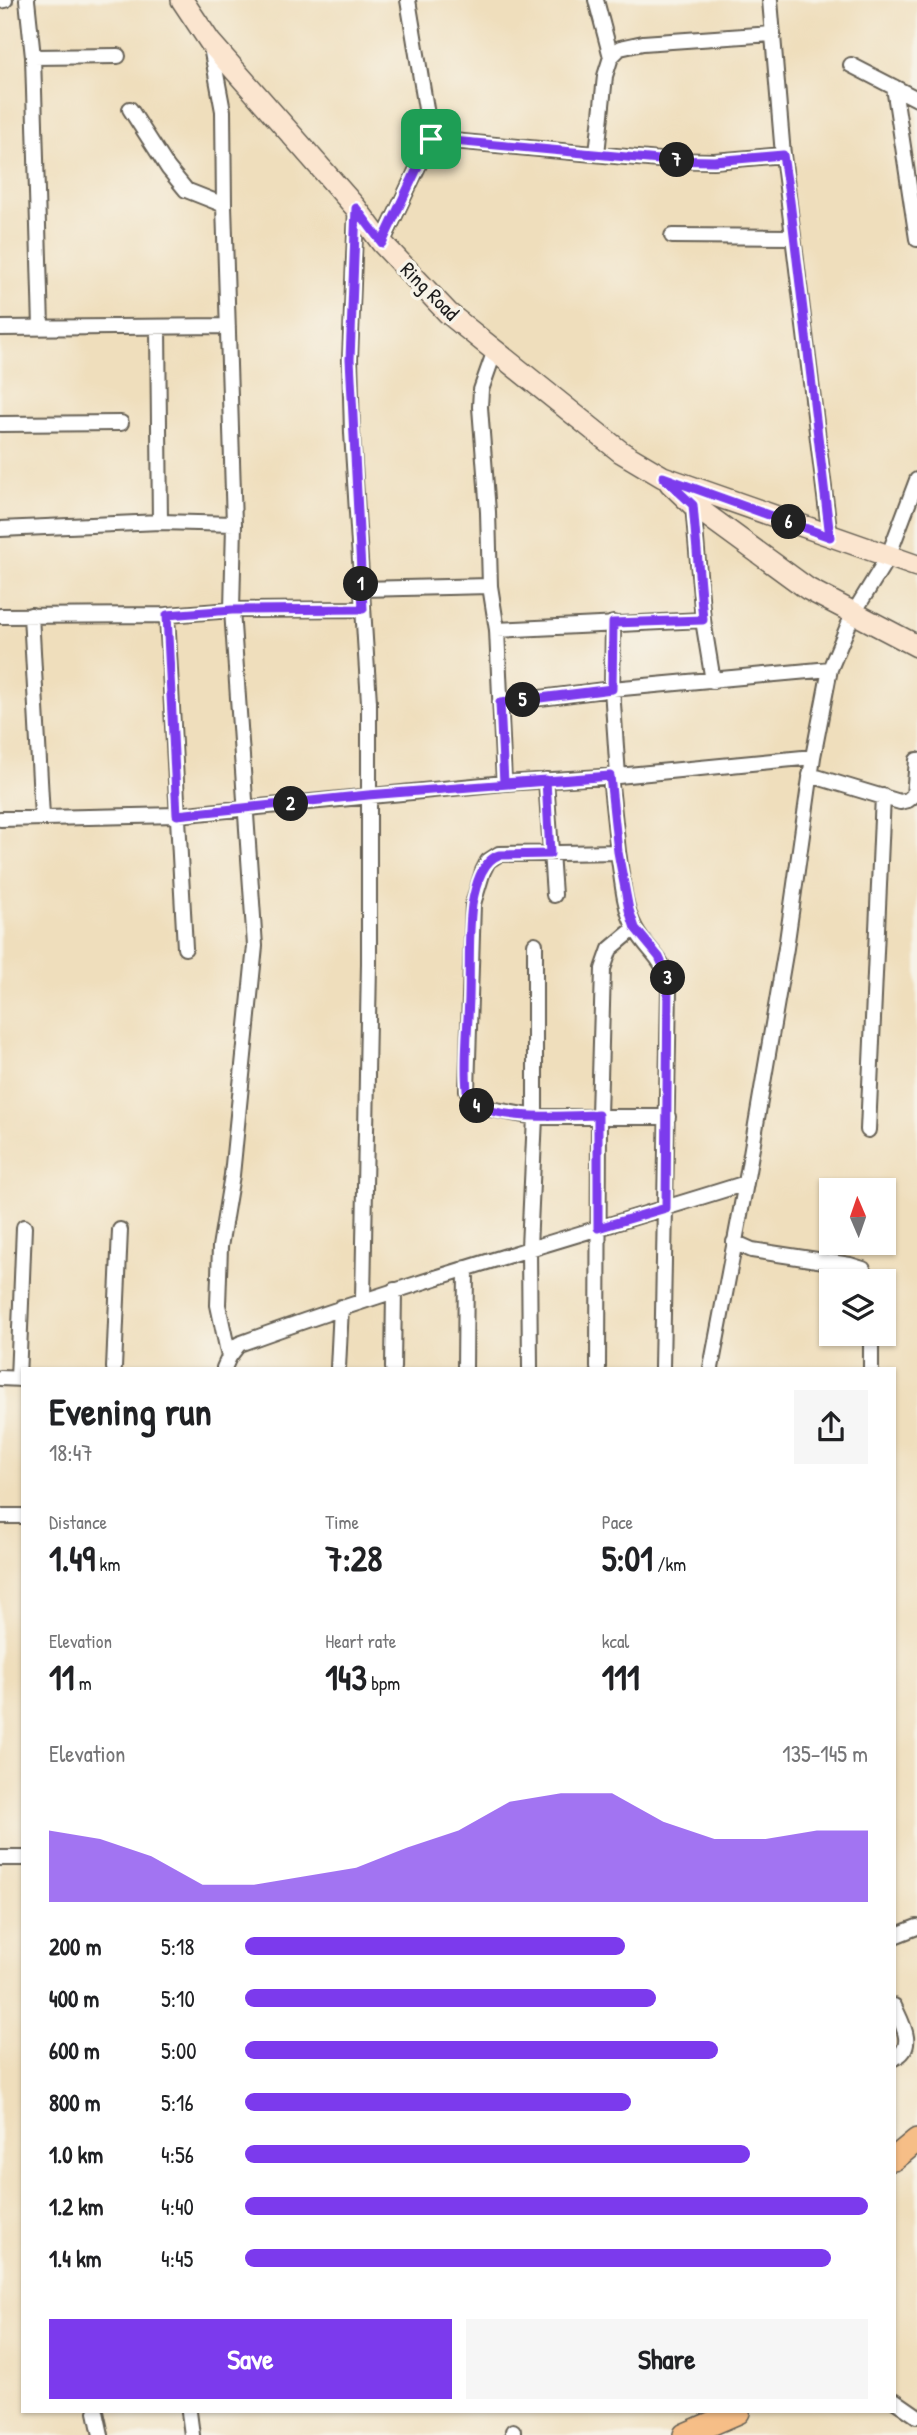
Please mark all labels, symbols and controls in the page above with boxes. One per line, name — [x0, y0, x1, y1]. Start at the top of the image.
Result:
pin — [401, 109, 461, 169]
icon: arrive — [412, 120, 450, 158]
pin: 7 — [660, 142, 694, 178]
text: 7 — [672, 146, 681, 172]
street label: Ring Road — [394, 255, 466, 327]
pin: 6 — [772, 504, 806, 540]
text: 6 — [785, 508, 792, 534]
pin: 1 — [344, 566, 378, 602]
text: 1 — [357, 570, 364, 596]
pin: 5 — [505, 682, 540, 718]
text: 5 — [518, 686, 527, 712]
pin: 2 — [274, 786, 308, 822]
text: 2 — [286, 790, 295, 816]
pin: 3 — [650, 960, 686, 996]
text: 3 — [663, 964, 672, 990]
pin: 4 — [460, 1088, 494, 1124]
text: 4 — [473, 1092, 480, 1118]
north arrow — [819, 1178, 896, 1255]
map controls — [819, 1178, 896, 1346]
button: layers — [819, 1269, 896, 1346]
text: Evening run — [49, 1385, 212, 1437]
button: share — [794, 1390, 868, 1464]
text: 18:47 — [49, 1437, 93, 1468]
text: Distance — [49, 1509, 107, 1535]
text: Time — [325, 1509, 359, 1535]
text: Pace — [602, 1509, 633, 1535]
text: 1.49 — [49, 1535, 95, 1582]
text: 7:28 — [325, 1535, 382, 1582]
text: 5:01 — [602, 1535, 653, 1582]
text: km — [95, 1551, 120, 1577]
text: /km — [653, 1551, 686, 1577]
text: Elevation — [49, 1628, 112, 1654]
text: Heart rate — [325, 1628, 396, 1654]
text: kcal — [602, 1628, 629, 1654]
text: 11 — [49, 1654, 74, 1701]
text: 143 — [325, 1654, 367, 1701]
text: 111 — [602, 1654, 640, 1701]
text: m — [74, 1670, 92, 1696]
text: bpm — [367, 1670, 400, 1696]
text: Elevation — [49, 1738, 125, 1769]
text: 135–145 m — [782, 1738, 868, 1769]
text: 200 m — [49, 1931, 101, 1962]
text: 5:18 — [161, 1931, 194, 1962]
text: 400 m — [49, 1983, 99, 2014]
text: 5:10 — [161, 1983, 195, 2014]
text: 600 m — [49, 2035, 100, 2066]
text: 5:00 — [161, 2035, 197, 2066]
text: 800 m — [49, 2087, 101, 2118]
text: 5:16 — [161, 2087, 194, 2118]
text: 1.0 km — [49, 2139, 103, 2170]
text: 4:56 — [161, 2139, 194, 2170]
text: 1.2 km — [49, 2191, 104, 2222]
text: 4:40 — [161, 2191, 194, 2222]
text: 1.4 km — [49, 2243, 101, 2274]
text: 4:45 — [161, 2243, 193, 2274]
button: Save — [49, 2319, 452, 2399]
button: Share — [466, 2319, 868, 2399]

